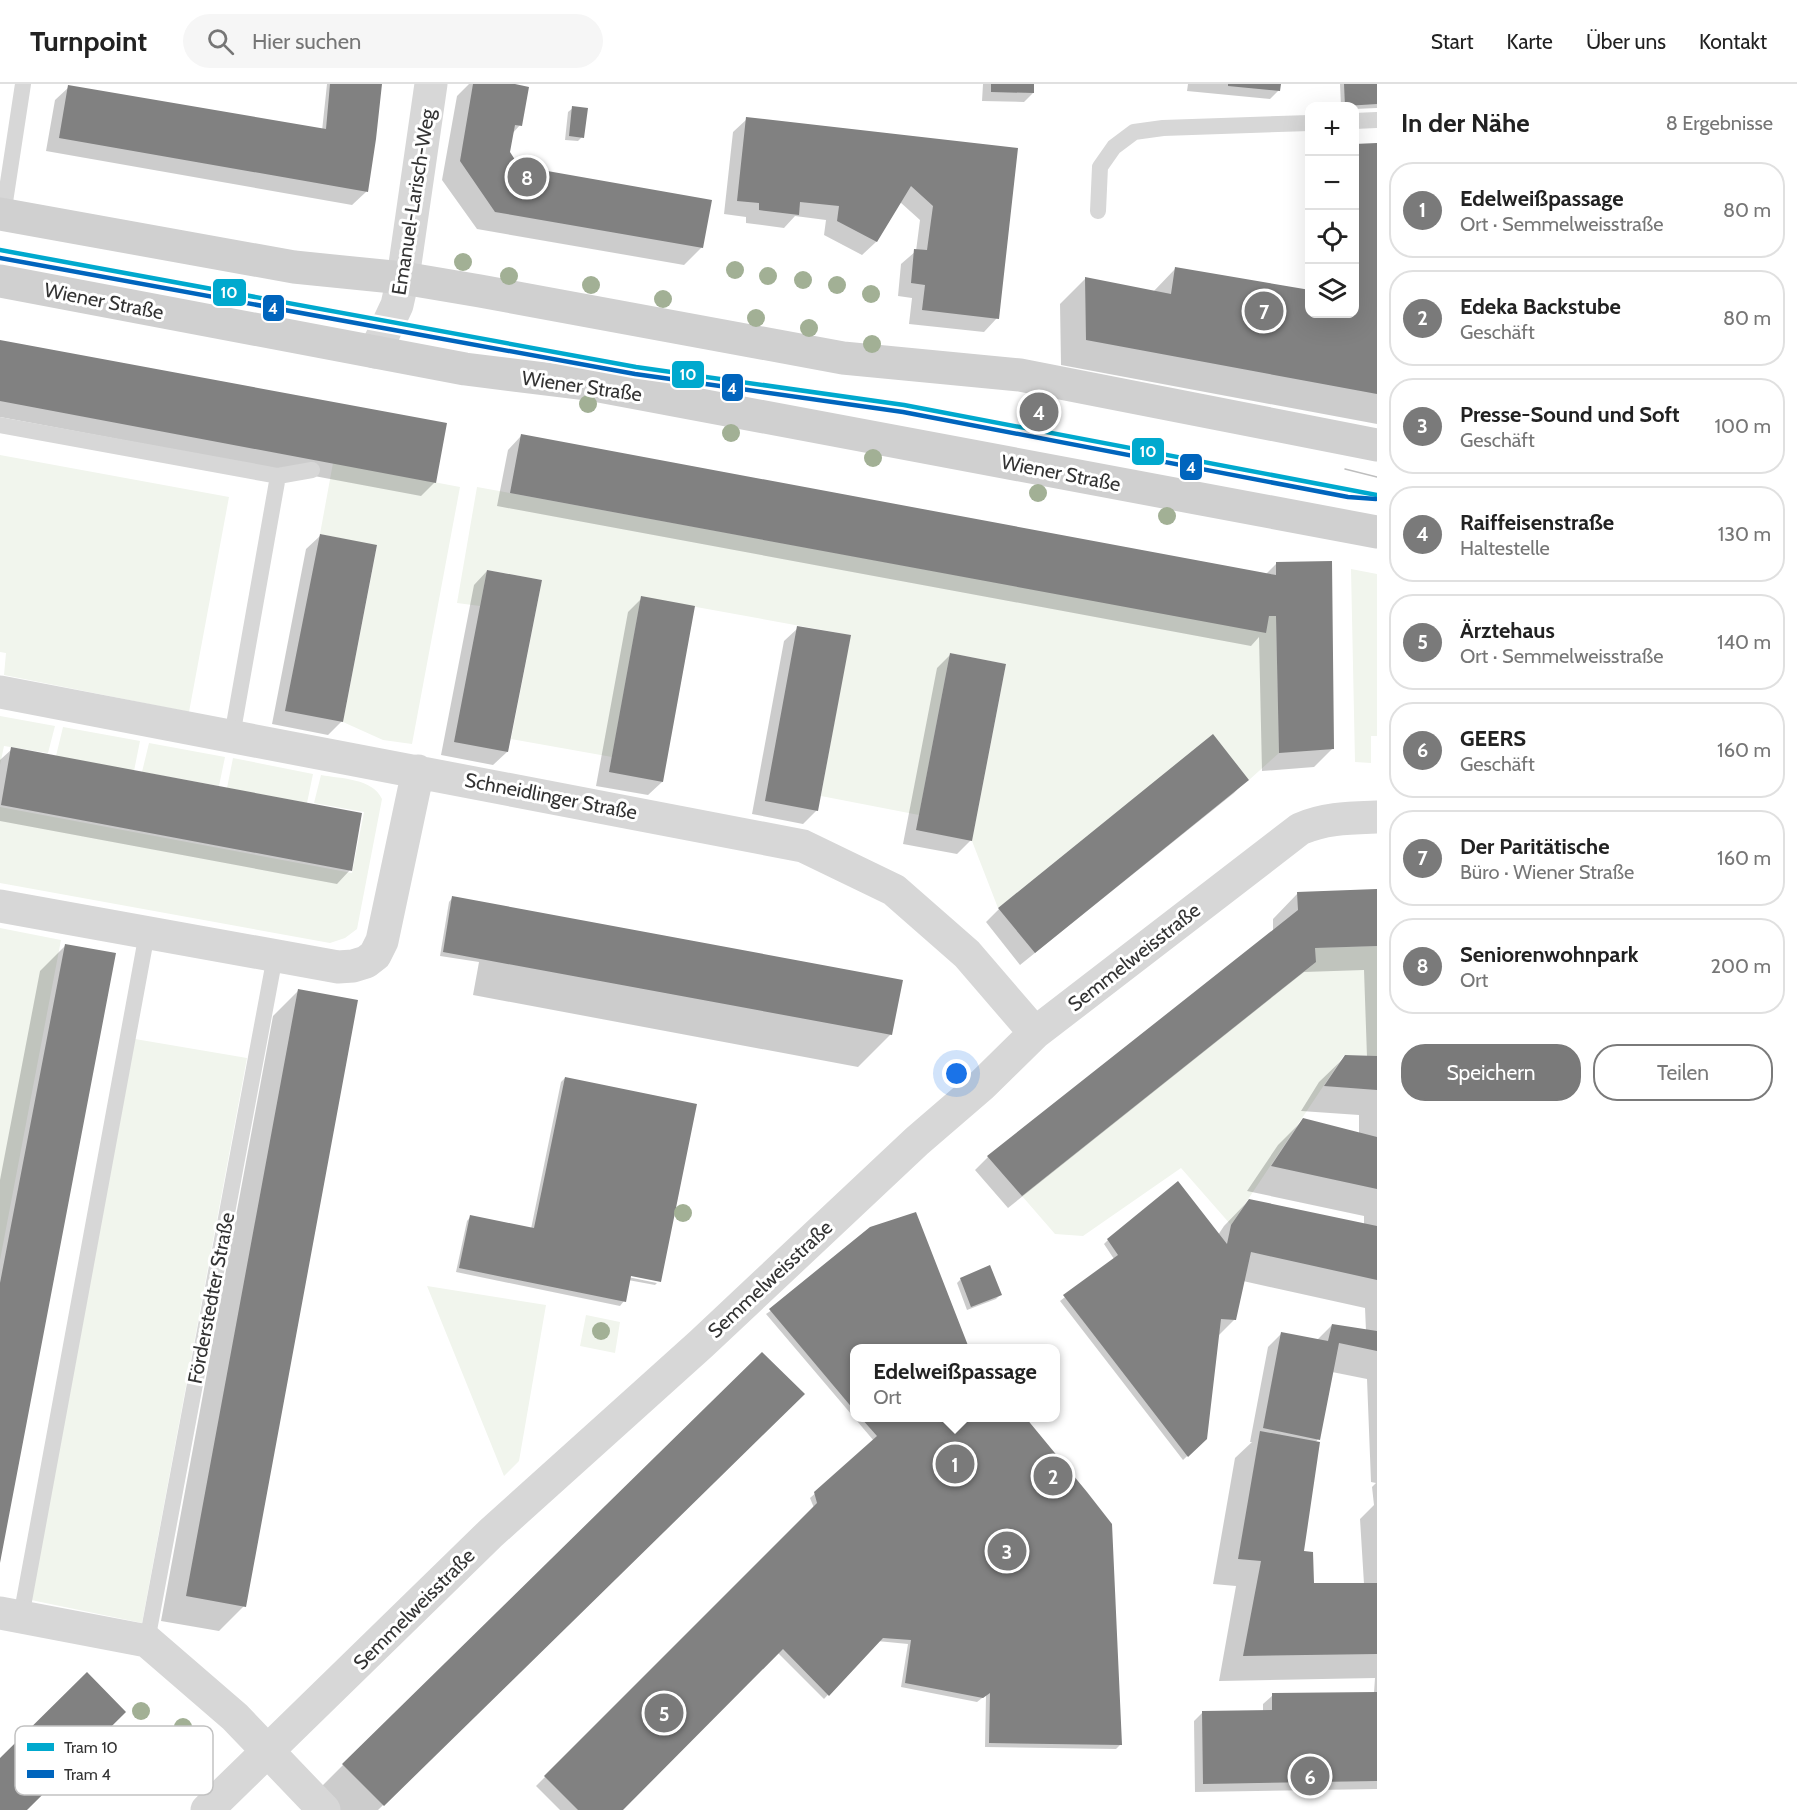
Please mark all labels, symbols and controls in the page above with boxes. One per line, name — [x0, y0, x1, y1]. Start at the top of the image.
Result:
search box — [183, 14, 603, 68]
text: Turnpoint — [30, 24, 147, 58]
icon: search — [204, 25, 237, 58]
text: Hier suchen — [252, 28, 361, 55]
text: Start — [1431, 29, 1474, 54]
text: Karte — [1507, 29, 1553, 54]
text: Über uns — [1586, 29, 1666, 54]
text: Kontakt — [1699, 29, 1767, 54]
map controls — [1305, 102, 1359, 318]
button: + — [1305, 102, 1359, 156]
street label: Emanuel-Larisch-Weg — [386, 106, 440, 297]
text: In der Nähe — [1401, 107, 1530, 139]
text: 8 Ergebnisse — [1666, 111, 1773, 135]
pin: 8 — [508, 154, 546, 200]
button: − — [1305, 156, 1359, 210]
text: Edelweißpassage — [1460, 185, 1624, 212]
text: 1 — [1419, 198, 1426, 222]
text: 80 m — [1723, 198, 1771, 222]
button: locate — [1305, 210, 1359, 264]
text: Ort · Semmelweisstraße — [1460, 212, 1664, 236]
button: layers — [1305, 264, 1359, 318]
street label: Wiener Straße — [42, 278, 166, 324]
line badge: 10 — [212, 278, 247, 307]
text: 10 — [220, 283, 238, 302]
pin: 7 — [1244, 288, 1284, 334]
text: Edeka Backstube — [1460, 293, 1621, 320]
line badge: 4 — [262, 294, 285, 322]
text: 4 — [268, 299, 278, 318]
text: 2 — [1417, 306, 1428, 330]
text: 80 m — [1723, 306, 1771, 330]
text: Geschäft — [1460, 320, 1535, 344]
line badge: 10 — [671, 360, 705, 389]
text: 10 — [679, 365, 697, 384]
street label: Wiener Straße — [520, 366, 644, 406]
line badge: 4 — [721, 373, 744, 402]
text: 4 — [727, 379, 737, 398]
pin: 4 — [1020, 390, 1058, 434]
text: Presse-Sound und Soft — [1460, 401, 1680, 428]
text: 3 — [1417, 414, 1428, 438]
text: 100 m — [1715, 414, 1771, 438]
text: Geschäft — [1460, 428, 1535, 452]
line badge: 10 — [1131, 437, 1165, 466]
text: 10 — [1139, 442, 1157, 461]
street label: Wiener Straße — [999, 450, 1123, 496]
line badge: 4 — [1179, 453, 1203, 481]
text: 4 — [1186, 458, 1196, 477]
text: Raiffeisenstraße — [1460, 509, 1614, 536]
text: 4 — [1416, 522, 1429, 546]
text: 130 m — [1718, 522, 1771, 546]
text: Haltestelle — [1460, 536, 1550, 560]
text: Ärztehaus — [1460, 617, 1555, 644]
text: 5 — [1417, 630, 1428, 654]
text: 140 m — [1717, 630, 1771, 654]
text: Ort · Semmelweisstraße — [1460, 644, 1664, 668]
text: GEERS — [1460, 725, 1526, 752]
text: 6 — [1417, 738, 1428, 762]
text: 160 m — [1717, 738, 1771, 762]
text: Geschäft — [1460, 752, 1535, 776]
street label: Schneidlinger Straße — [463, 768, 639, 824]
text: Der Paritätische — [1460, 833, 1610, 860]
text: 7 — [1417, 846, 1428, 870]
text: 160 m — [1717, 846, 1771, 870]
text: Büro · Wiener Straße — [1460, 860, 1634, 884]
street label: Semmelweisstraße — [1063, 898, 1205, 1016]
text: Seniorenwohnpark — [1460, 941, 1639, 968]
text: 8 — [1416, 954, 1429, 978]
text: 200 m — [1711, 954, 1771, 978]
text: Ort — [1460, 968, 1488, 992]
button: Speichern — [1401, 1044, 1581, 1101]
button: Teilen — [1593, 1044, 1773, 1101]
your location — [942, 1059, 971, 1088]
street label: Förderstedter Straße — [183, 1210, 239, 1386]
street label: Semmelweisstraße — [703, 1215, 837, 1343]
popup — [850, 1344, 1060, 1422]
text: Edelweißpassage — [873, 1358, 1037, 1385]
text: Ort — [873, 1385, 902, 1409]
pin: 1 — [936, 1442, 974, 1486]
pin: 2 — [1034, 1454, 1072, 1498]
pin: 3 — [988, 1528, 1026, 1574]
street label: Semmelweisstraße — [348, 1543, 480, 1675]
pin: 5 — [644, 1690, 684, 1736]
legend — [15, 1726, 213, 1795]
text: Tram 10 — [64, 1738, 118, 1757]
pin: 6 — [1290, 1754, 1330, 1798]
text: Tram 4 — [64, 1765, 111, 1784]

